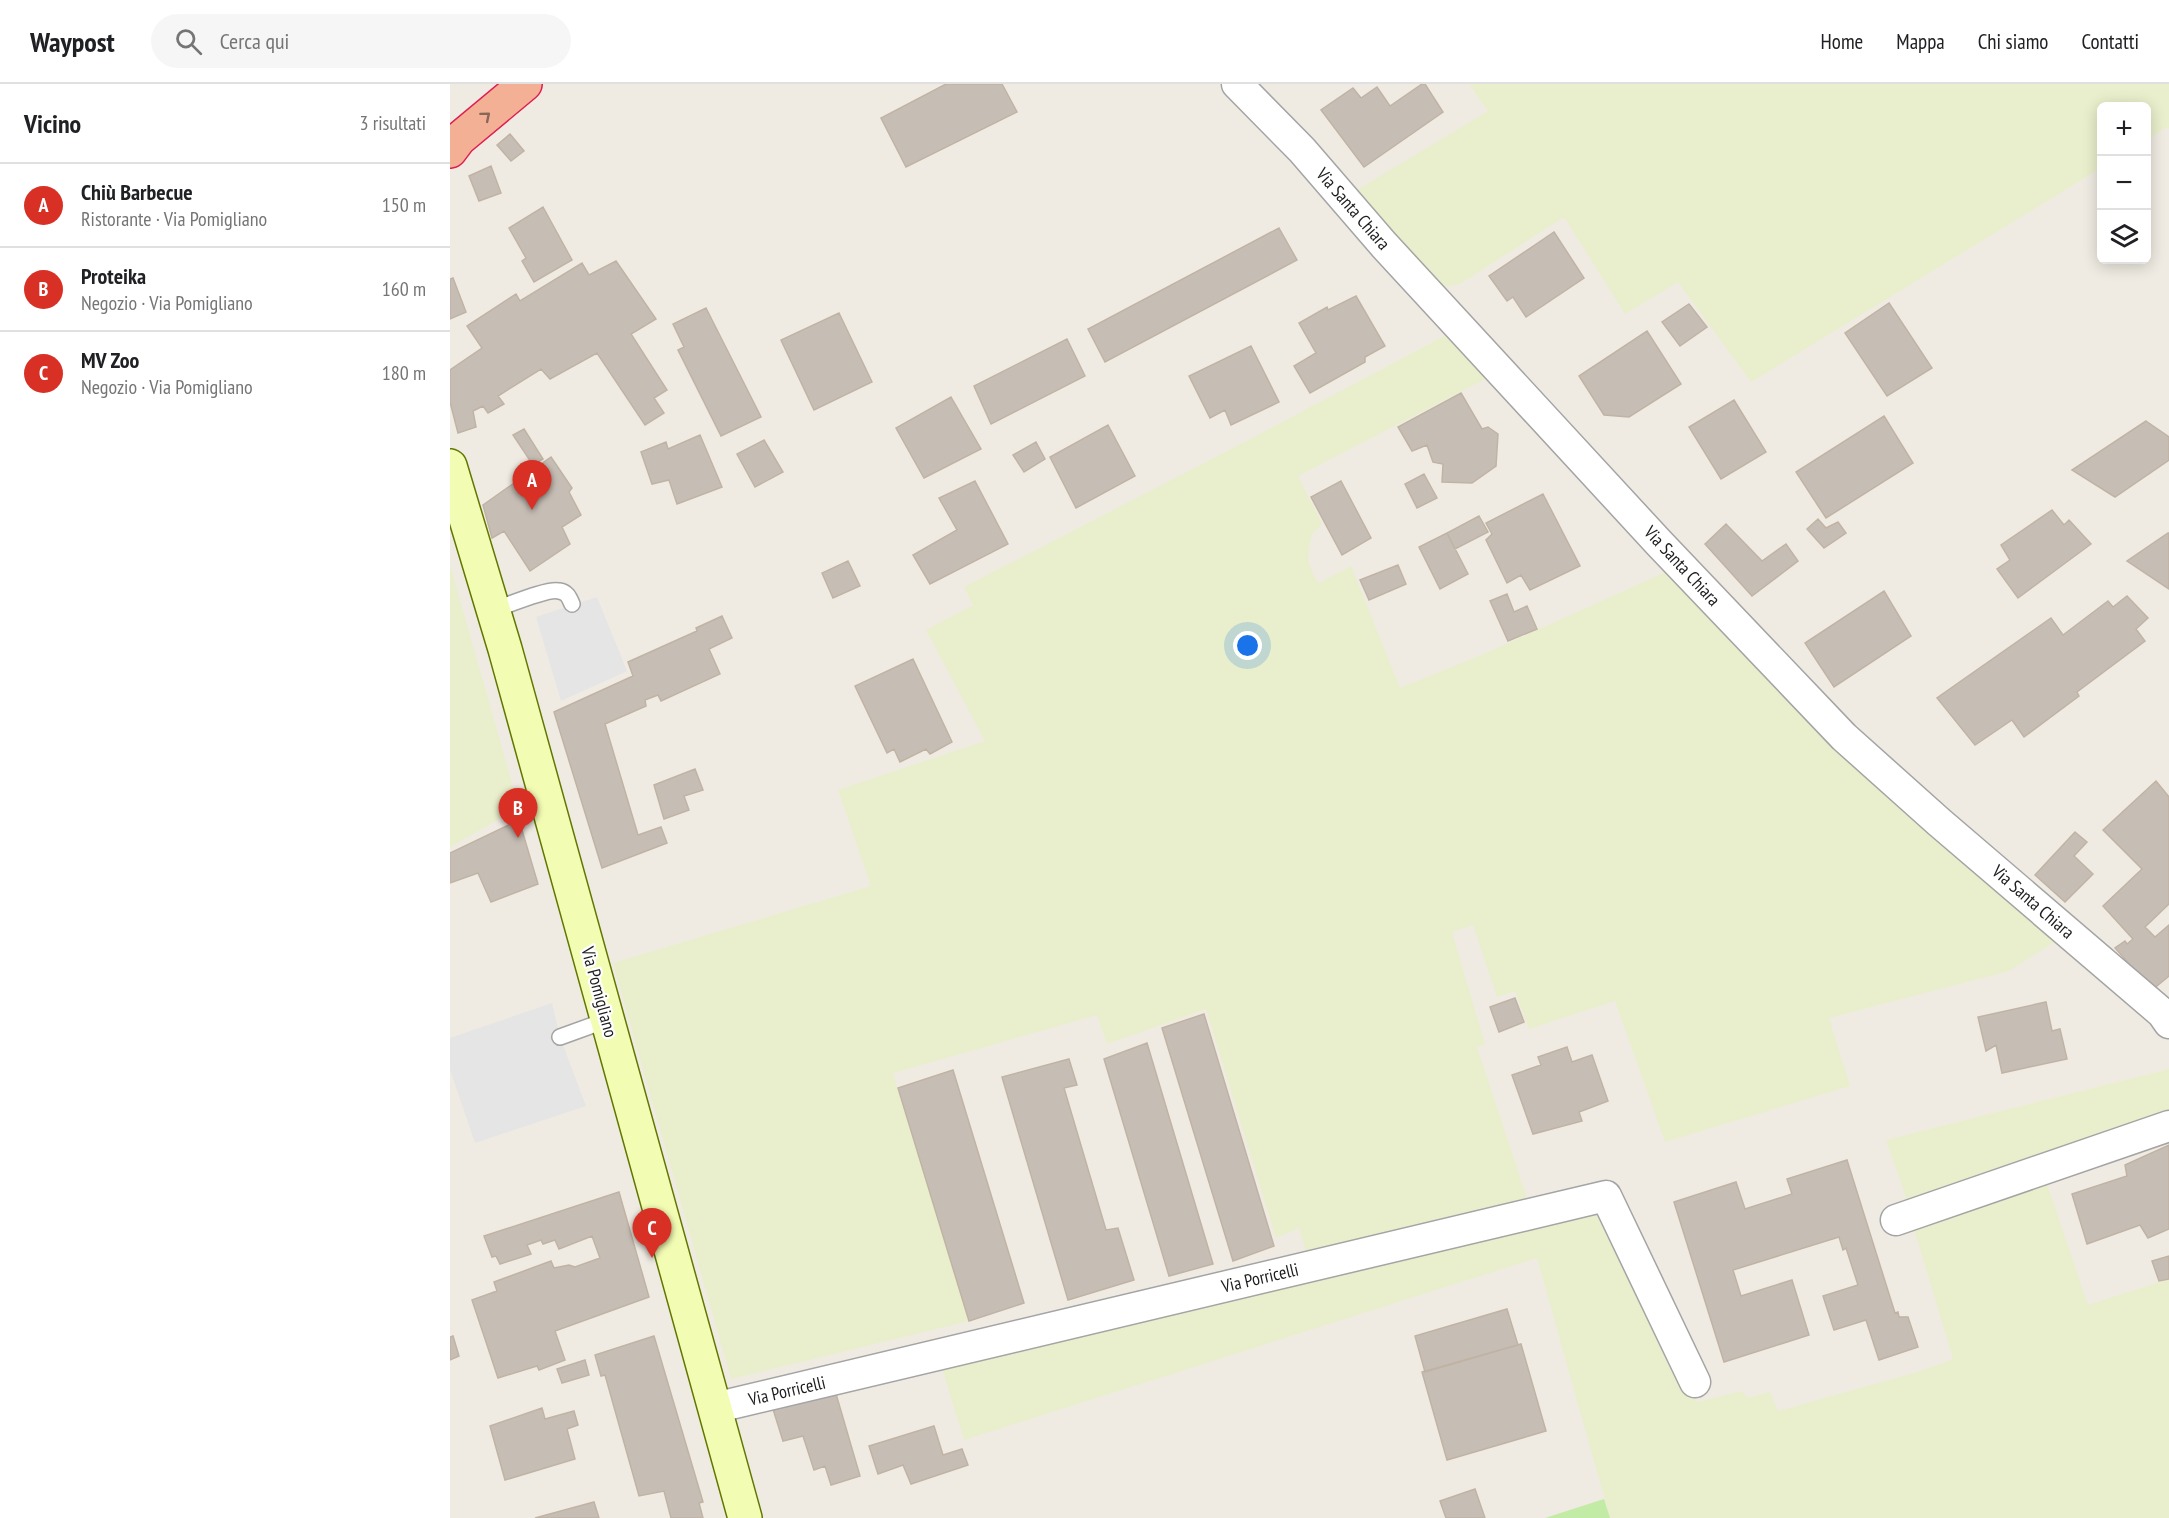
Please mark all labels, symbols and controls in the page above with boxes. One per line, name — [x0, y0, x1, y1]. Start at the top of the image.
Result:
search box — [151, 14, 571, 68]
text: Waypost — [30, 23, 115, 60]
icon: search — [172, 25, 205, 58]
text: Cerca qui — [220, 27, 289, 55]
text: Home — [1821, 28, 1863, 55]
text: Mappa — [1896, 28, 1945, 55]
text: Chi siamo — [1978, 28, 2048, 55]
text: Contatti — [2081, 28, 2139, 55]
map controls — [2097, 102, 2151, 264]
button: + — [2097, 102, 2151, 156]
text: Vicino — [24, 107, 81, 140]
text: 3 risultati — [360, 110, 426, 136]
one-way arrow — [479, 112, 490, 123]
button: − — [2097, 156, 2151, 210]
street label: Via Santa Chiara — [1311, 162, 1395, 254]
text: Chiù Barbecue — [81, 178, 193, 206]
text: A — [38, 192, 49, 218]
text: 150 m — [382, 192, 426, 218]
text: Ristorante · Via Pomigliano — [81, 206, 267, 232]
button: layers — [2097, 210, 2151, 264]
text: Proteika — [81, 262, 146, 290]
text: B — [39, 276, 48, 302]
text: 160 m — [382, 276, 426, 302]
text: Negozio · Via Pomigliano — [81, 290, 253, 316]
text: MV Zoo — [81, 346, 139, 374]
text: C — [39, 360, 48, 386]
text: 180 m — [382, 360, 426, 386]
text: Negozio · Via Pomigliano — [81, 374, 253, 400]
pin: A — [512, 460, 551, 510]
street label: Via Santa Chiara — [1639, 520, 1725, 611]
your location — [1233, 631, 1262, 660]
pin: B — [498, 788, 538, 838]
street label: Via Santa Chiara — [1987, 859, 2079, 944]
street label: Via Pomigliano — [576, 943, 623, 1040]
pin: C — [632, 1208, 672, 1258]
street label: Via Porricelli — [1218, 1258, 1301, 1298]
street label: Via Porricelli — [745, 1371, 828, 1411]

